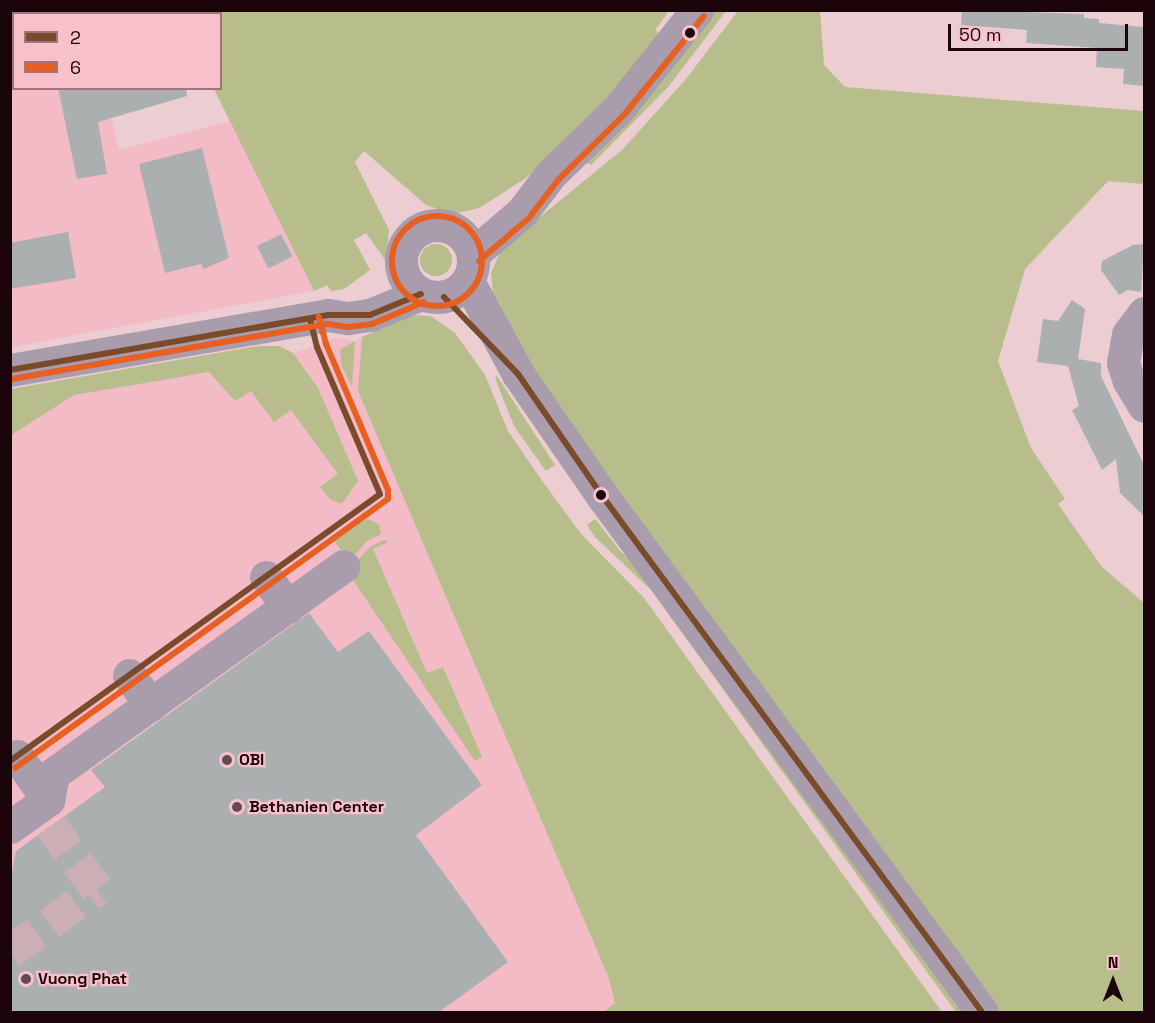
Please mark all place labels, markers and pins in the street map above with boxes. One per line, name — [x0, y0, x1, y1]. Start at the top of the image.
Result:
unlabelled marker — [684, 27, 696, 39]
unlabelled marker — [595, 489, 607, 501]
place label: OBI — [239, 750, 264, 770]
marker: OBI — [220, 753, 234, 767]
place label: Bethanien Center — [249, 797, 384, 817]
marker: Bethanien Center — [230, 800, 244, 814]
place label: Vuong Phat — [38, 969, 127, 989]
marker: Vuong Phat — [19, 972, 33, 986]

